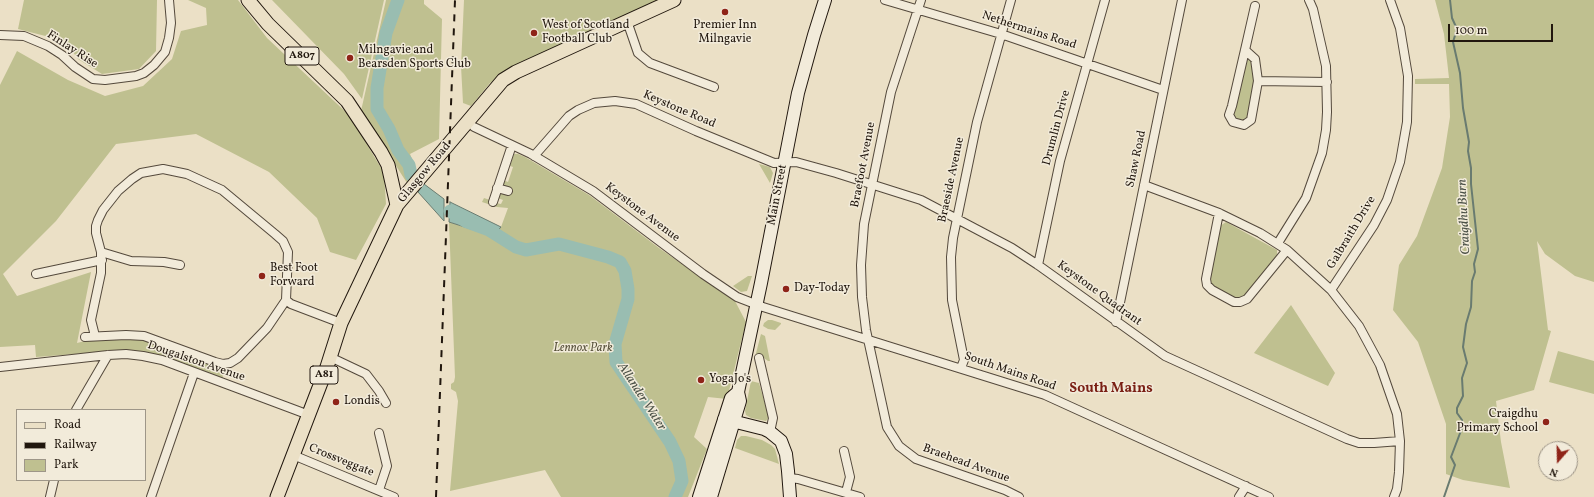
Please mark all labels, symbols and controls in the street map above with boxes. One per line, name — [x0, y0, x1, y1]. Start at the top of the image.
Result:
marker: Premier Inn Milngavie — [720, 7, 730, 17]
street label: Nethermains Road — [980, 9, 1078, 53]
scale bar — [1450, 16, 1555, 42]
place label: West of Scotland Football Club — [542, 19, 629, 47]
place label: Premier Inn Milngavie — [693, 19, 757, 47]
text: 100 m — [1455, 23, 1487, 39]
street label: Finlay Rise — [44, 28, 100, 72]
marker: West of Scotland Football Club — [529, 28, 539, 38]
place label: Milngavie and Bearsden Sports Club — [358, 44, 471, 72]
road number: A807 — [285, 47, 319, 65]
marker: Milngavie and Bearsden Sports Club — [345, 53, 355, 63]
street label: Keystone Road — [640, 88, 718, 132]
street label: Drumlin Drive — [1040, 89, 1074, 167]
street label: Braefoot Avenue — [849, 121, 879, 209]
street label: Shaw Road — [1124, 129, 1150, 189]
street label: Braeside Avenue — [936, 136, 968, 224]
street label: Glasgow Road — [395, 140, 455, 206]
street label: Main Street — [765, 163, 791, 227]
water label: Craigdhu Burn — [1455, 179, 1475, 255]
street label: Keystone Avenue — [602, 180, 682, 246]
street label: Galbraith Drive — [1325, 194, 1379, 272]
street label: Keystone Quadrant — [1054, 258, 1144, 330]
place label: Best Foot Forward — [270, 262, 318, 290]
marker: Best Foot Forward — [257, 271, 267, 281]
place label: Day-Today — [794, 282, 850, 296]
marker: Day-Today — [781, 284, 791, 294]
street label: Dougalston Avenue — [145, 339, 247, 385]
park label: Lennox Park — [553, 342, 613, 356]
street label: South Mains Road — [962, 350, 1058, 394]
water label: Allander Water — [613, 360, 669, 434]
road number: A81 — [310, 366, 338, 384]
place label: YogaJo's — [709, 373, 751, 387]
marker: YogaJo's — [696, 375, 706, 385]
district label: South Mains — [1069, 381, 1153, 397]
place label: Londis — [344, 395, 380, 409]
marker: Londis — [331, 397, 341, 407]
place label: Craigdhu Primary School — [1457, 408, 1538, 436]
legend — [16, 409, 146, 481]
text: Road — [54, 417, 81, 433]
marker: Craigdhu Primary School — [1541, 417, 1551, 427]
text: Railway — [54, 437, 97, 453]
street label: Crossveggate — [306, 441, 376, 481]
north arrow — [1538, 441, 1578, 481]
street label: Braehead Avenue — [921, 442, 1011, 486]
text: Park — [54, 457, 79, 473]
text: N — [1548, 463, 1560, 480]

